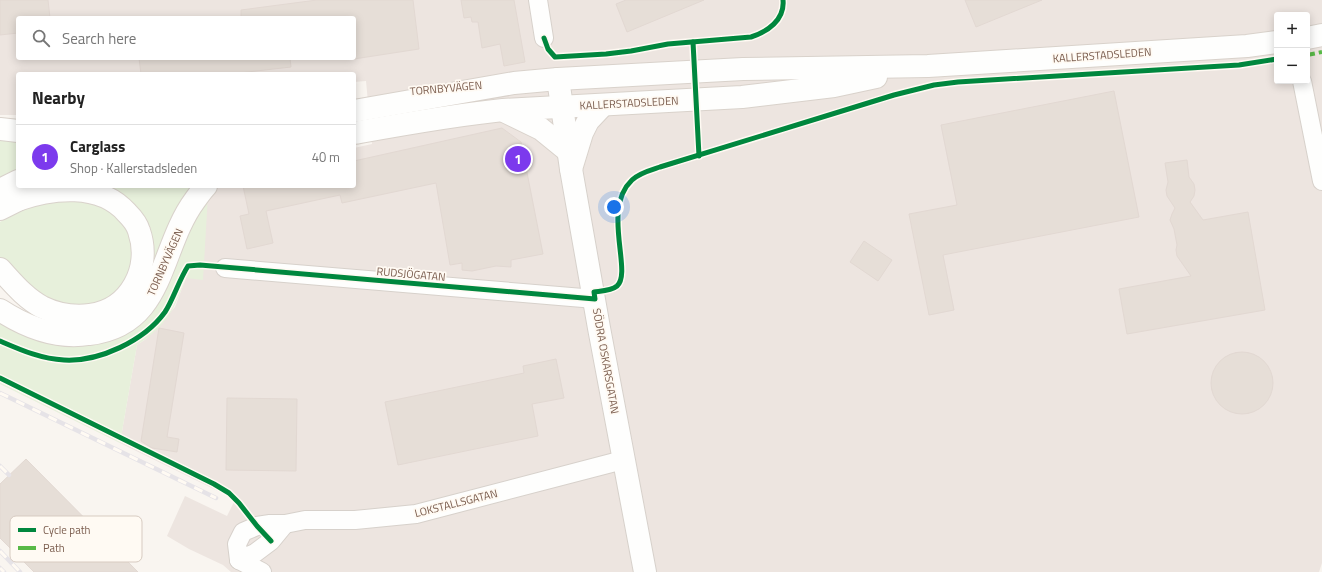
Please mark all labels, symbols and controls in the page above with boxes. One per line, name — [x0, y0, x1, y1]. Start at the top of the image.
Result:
map controls — [1274, 12, 1310, 84]
button: + — [1274, 12, 1310, 48]
search box — [16, 16, 356, 60]
icon: search — [30, 27, 52, 49]
text: Search here — [62, 27, 136, 50]
street label: KALLERSTADSLEDEN — [1052, 44, 1152, 66]
button: − — [1274, 48, 1310, 84]
street label: TORNBYVÄGEN — [409, 77, 483, 99]
text: Nearby — [32, 85, 85, 111]
street label: KALLERSTADSLEDEN — [579, 92, 679, 114]
text: Carglass — [70, 135, 125, 158]
pin: 1 — [505, 144, 531, 174]
text: 1 — [41, 147, 49, 167]
text: 40 m — [312, 147, 340, 167]
text: Shop · Kallerstadsleden — [70, 158, 197, 178]
your location — [604, 197, 624, 217]
street label: TORNBYVÄGEN — [143, 226, 187, 298]
street label: RUDSJÖGATAN — [376, 263, 446, 285]
street label: SÖDRA OSKARSGATAN — [589, 307, 623, 415]
street label: LOKSTALLSGATAN — [413, 485, 499, 521]
legend — [10, 516, 142, 562]
text: Cycle path — [43, 522, 91, 538]
text: Path — [43, 540, 65, 556]

